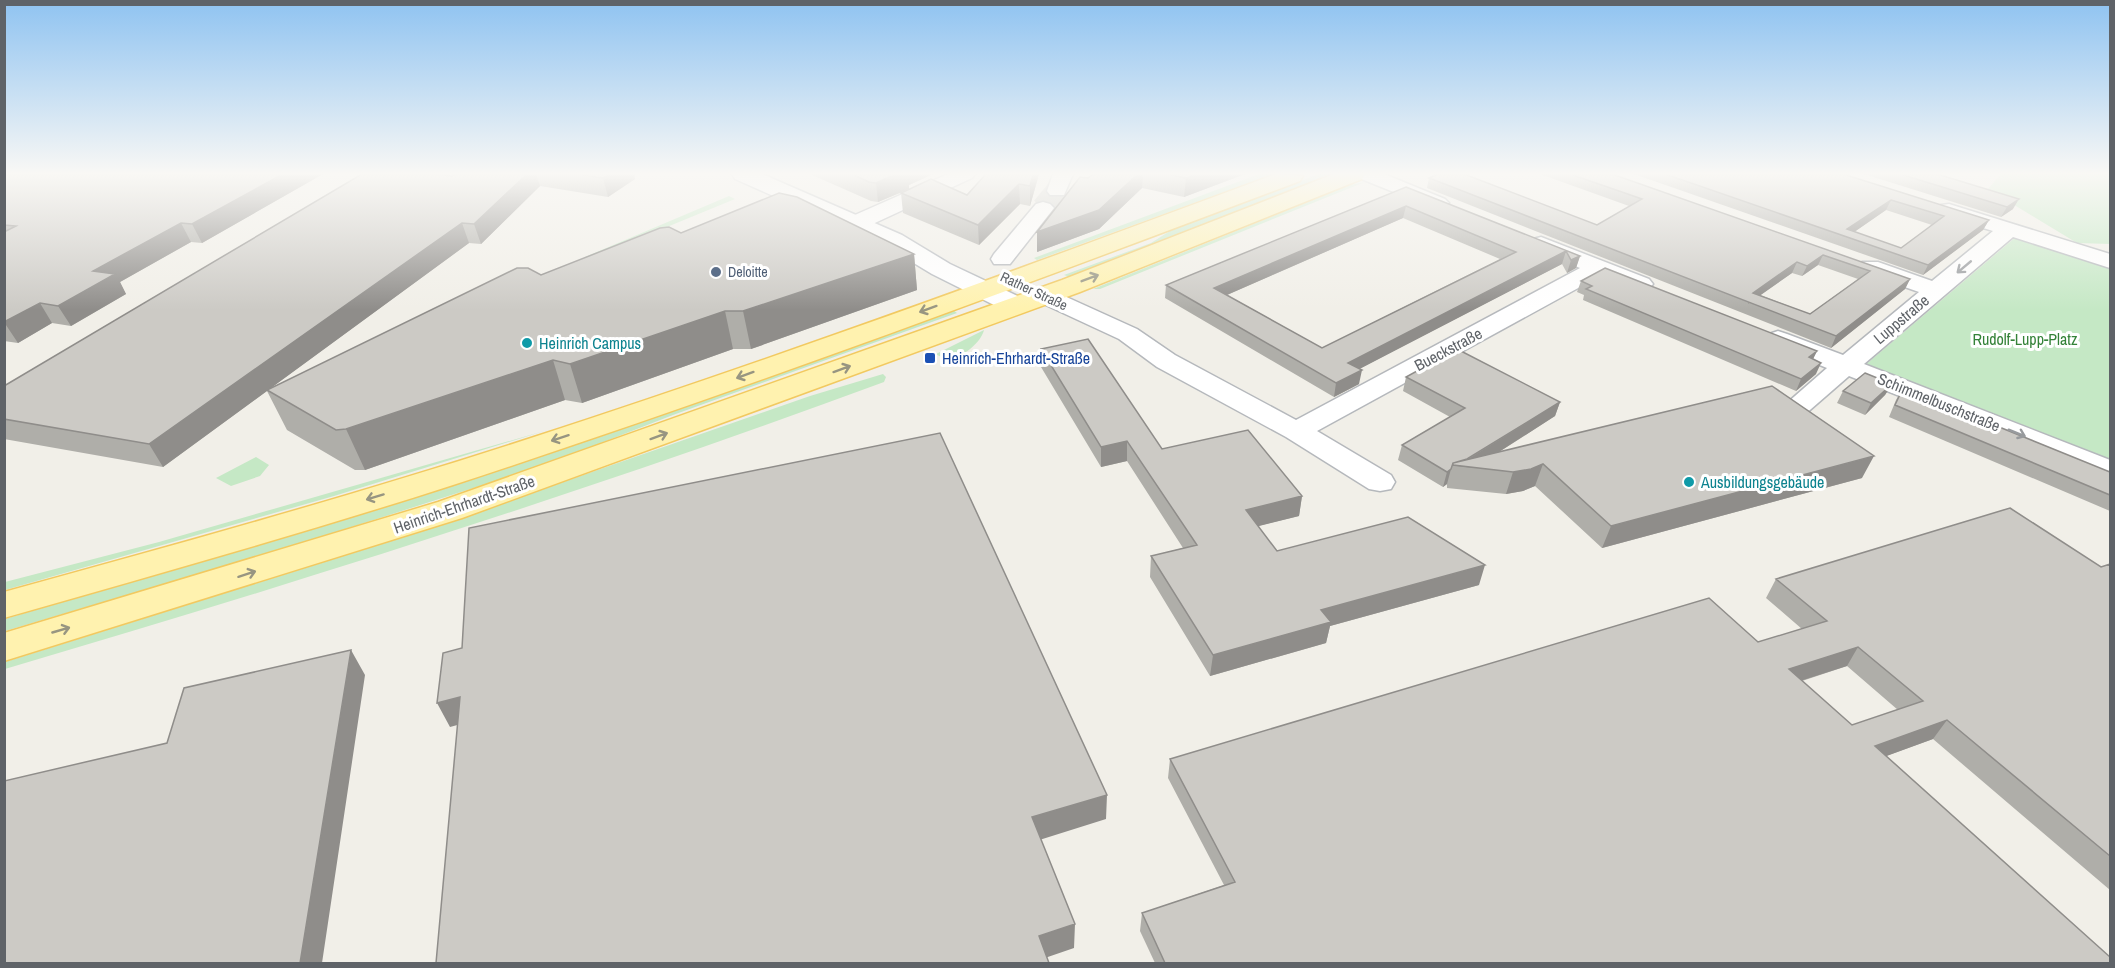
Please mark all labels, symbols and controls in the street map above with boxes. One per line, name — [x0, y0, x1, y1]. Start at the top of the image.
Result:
one-way arrow — [1956, 260, 1972, 273]
place label: Deloitte — [728, 263, 768, 281]
marker: Deloitte — [709, 265, 723, 279]
street label: Rather Straße — [998, 268, 1070, 314]
one-way arrow — [1080, 272, 1099, 283]
street label: Luppstraße — [1869, 289, 1933, 349]
one-way arrow — [919, 304, 938, 315]
street label: Bueckstraße — [1410, 322, 1486, 376]
park label: Rudolf-Lupp-Platz — [1972, 328, 2078, 350]
place label: Heinrich Campus — [539, 332, 641, 354]
marker: Heinrich Campus — [520, 336, 534, 350]
place label: Heinrich-Ehrhardt-Straße — [942, 347, 1090, 369]
marker: Heinrich-Ehrhardt-Straße — [923, 351, 937, 365]
one-way arrow — [832, 362, 851, 373]
street label: Schimmelbuschstraße — [1874, 367, 2004, 437]
one-way arrow — [736, 370, 755, 381]
one-way arrow — [2007, 428, 2026, 439]
one-way arrow — [649, 430, 668, 441]
one-way arrow — [551, 433, 570, 444]
street label: Heinrich-Ehrhardt-Straße — [390, 470, 538, 538]
place label: Ausbildungsgebäude — [1700, 471, 1824, 493]
marker: Ausbildungsgebäude — [1682, 475, 1696, 489]
one-way arrow — [365, 492, 384, 503]
one-way arrow — [237, 567, 256, 578]
one-way arrow — [51, 624, 70, 635]

